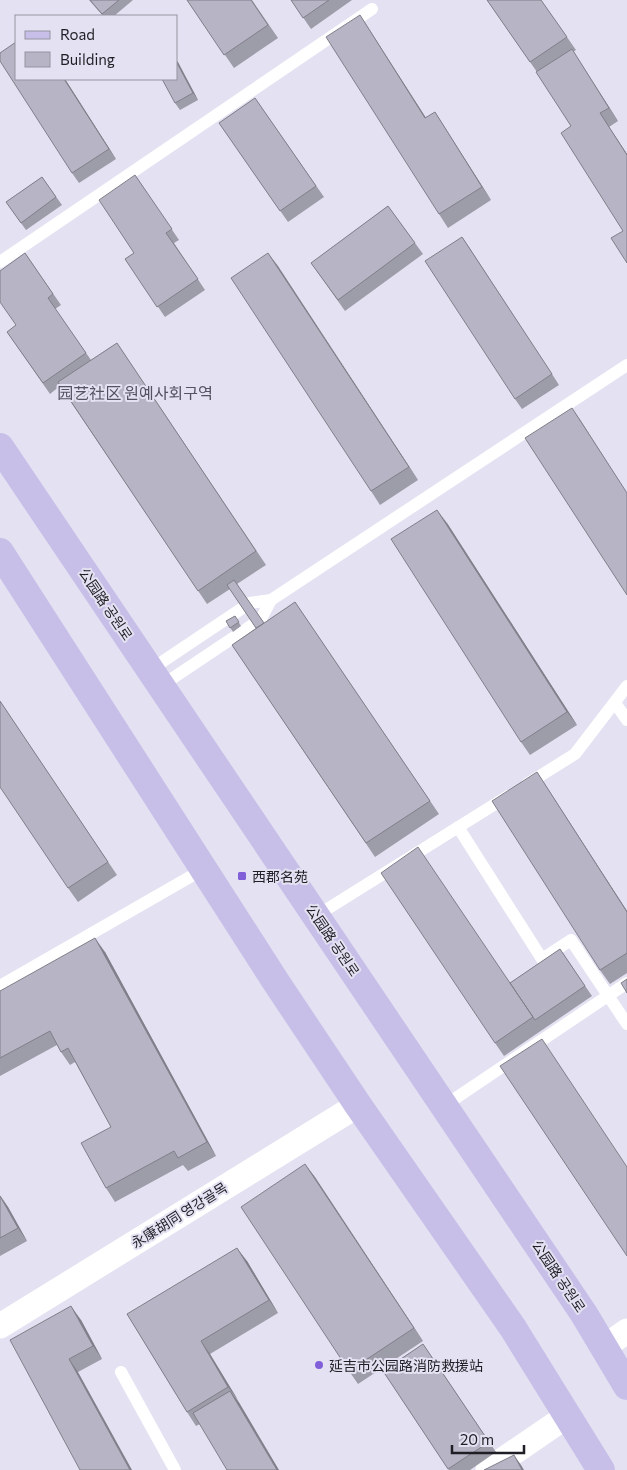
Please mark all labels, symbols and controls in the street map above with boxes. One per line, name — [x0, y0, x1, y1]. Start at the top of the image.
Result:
legend — [15, 15, 178, 80]
text: Road — [60, 25, 95, 43]
text: Building — [60, 50, 115, 68]
district label: 园艺社区 원예사회구역 — [57, 383, 213, 402]
street label: 公园路 공원로 — [76, 565, 136, 643]
place label: 西郡名苑 — [252, 868, 308, 885]
marker: 西郡名苑 — [236, 870, 248, 882]
street label: 公园路 공원로 — [303, 901, 363, 979]
street label: 永康胡同 영강골목 — [128, 1179, 230, 1251]
street label: 公园路 공원로 — [529, 1237, 589, 1315]
place label: 延吉市公园路消防救援站 — [329, 1357, 483, 1374]
marker: 延吉市公园路消防救援站 — [313, 1359, 325, 1371]
scale bar — [452, 1422, 524, 1454]
text: 20 m — [460, 1430, 494, 1448]

